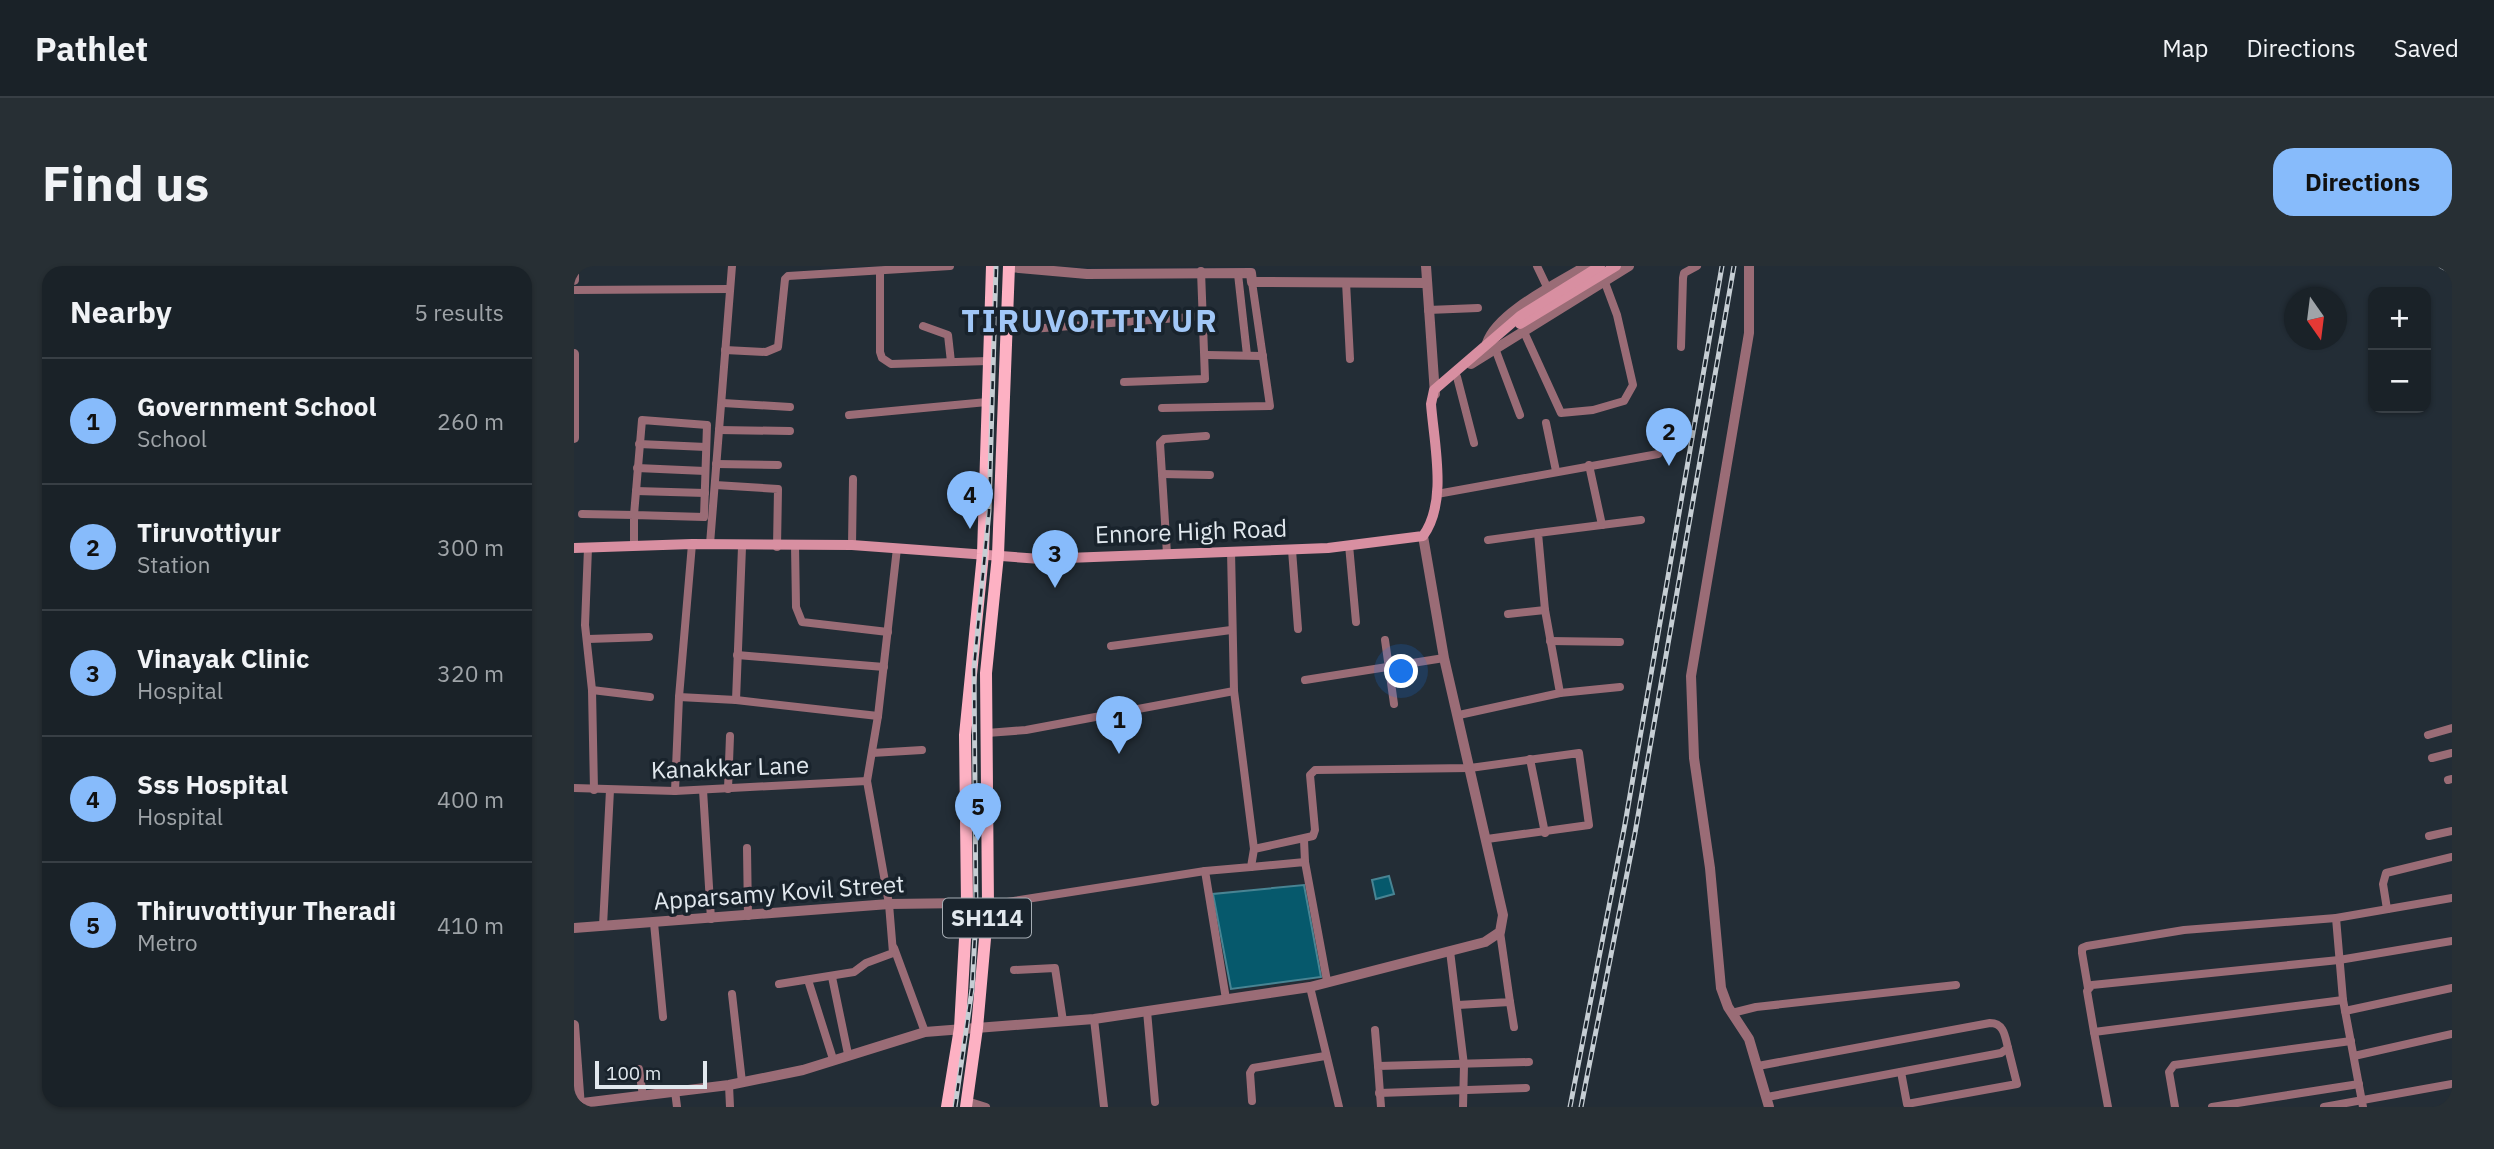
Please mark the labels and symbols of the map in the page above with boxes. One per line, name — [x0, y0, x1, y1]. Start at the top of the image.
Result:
north arrow — [2284, 287, 2347, 350]
district label: TIRUVOTTIYUR — [961, 299, 1219, 341]
pin: 2 — [1646, 408, 1692, 466]
pin: 4 — [947, 471, 993, 529]
street label: Ennore High Road — [1094, 512, 1288, 550]
pin: 3 — [1032, 530, 1078, 588]
your location — [1384, 654, 1418, 688]
pin: 1 — [1096, 696, 1142, 754]
street label: Kanakkar Lane — [650, 748, 810, 786]
pin: 5 — [955, 783, 1001, 841]
street label: Apparsamy Kovil Street — [652, 867, 905, 917]
road number: SH114 — [943, 898, 1031, 938]
scale bar — [595, 1058, 707, 1090]

